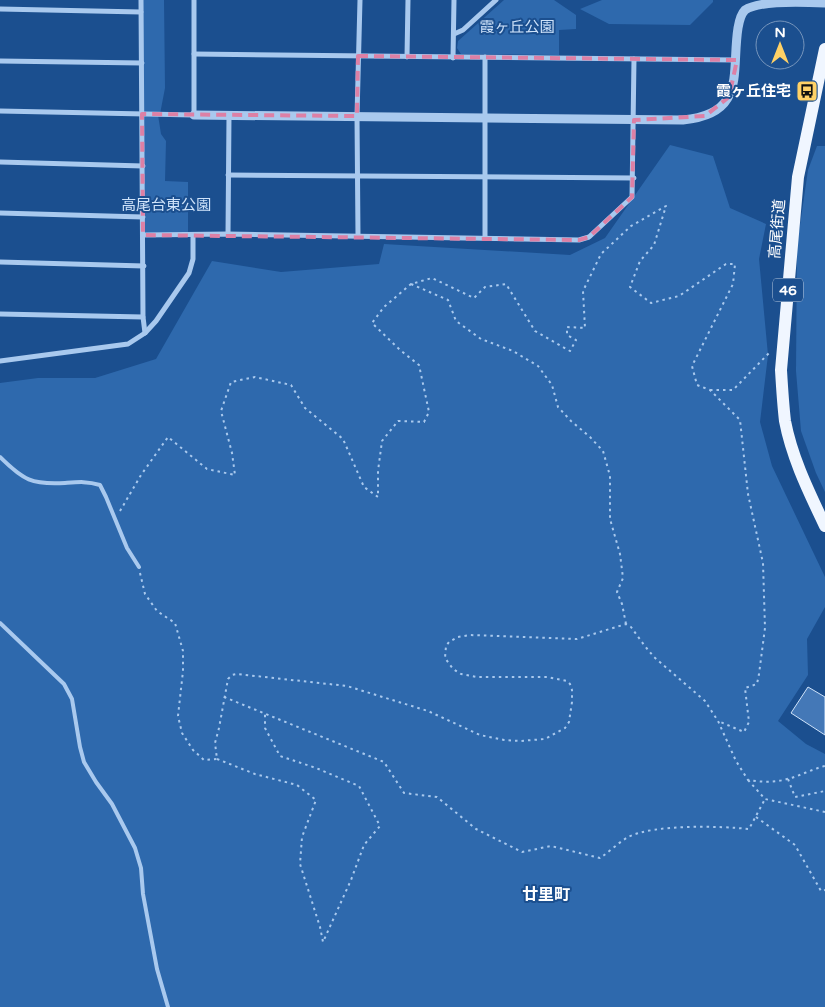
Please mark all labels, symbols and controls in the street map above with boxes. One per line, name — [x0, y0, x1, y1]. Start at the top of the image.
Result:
park label: 霞ヶ丘公園 — [479, 18, 555, 36]
north arrow — [755, 20, 805, 70]
text: N — [774, 24, 786, 41]
bus stop icon: 霞ヶ丘住宅 — [795, 79, 819, 103]
place label: 霞ヶ丘住宅 — [716, 82, 791, 100]
park label: 高尾台東公園 — [121, 196, 211, 214]
street label: 高尾街道 — [765, 198, 789, 260]
road number: 46 — [773, 278, 803, 302]
district label: 廿里町 — [522, 885, 570, 905]

